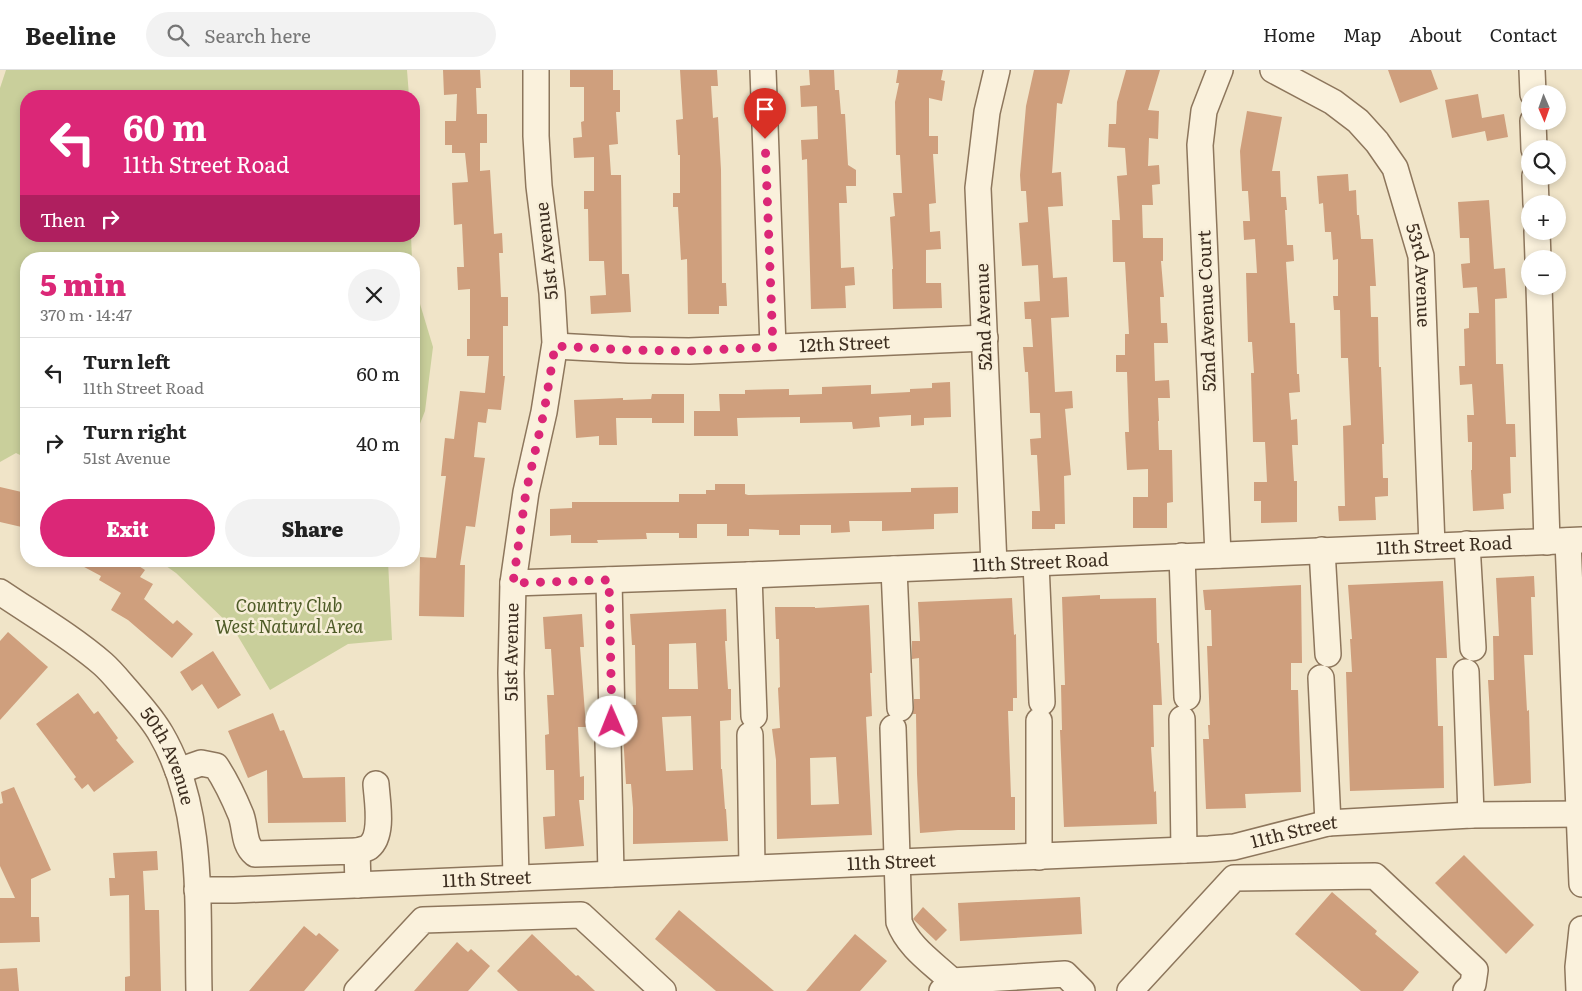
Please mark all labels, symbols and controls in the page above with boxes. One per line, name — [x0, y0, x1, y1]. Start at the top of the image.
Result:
search box — [146, 12, 496, 57]
text: Beeline — [25, 17, 116, 52]
icon: search — [164, 21, 192, 49]
text: Search here — [204, 21, 311, 49]
text: Home — [1263, 21, 1315, 48]
text: Map — [1343, 21, 1381, 48]
text: About — [1409, 21, 1462, 48]
text: Contact — [1490, 21, 1557, 48]
north arrow — [1521, 85, 1566, 130]
map controls — [1521, 85, 1566, 295]
pin — [744, 88, 786, 139]
icon: arrive — [751, 95, 779, 123]
text: 60 m — [123, 100, 207, 152]
icon: left — [40, 110, 105, 175]
button: search — [1521, 140, 1566, 185]
text: 11th Street Road — [123, 147, 289, 180]
button: + — [1521, 195, 1566, 240]
street label: 51st Avenue — [527, 201, 564, 302]
text: Then — [40, 205, 86, 233]
icon: right — [96, 205, 124, 233]
street label: 53rd Avenue — [1400, 219, 1439, 328]
street label: 52nd Avenue Court — [1189, 229, 1222, 392]
button: − — [1521, 250, 1566, 295]
text: 5 min — [40, 261, 126, 305]
street label: 52nd Avenue — [967, 263, 998, 371]
button: close — [348, 269, 400, 321]
text: 370 m · 14:47 — [40, 302, 132, 326]
street label: 12th Street — [799, 327, 891, 358]
text: Turn left — [83, 347, 170, 375]
icon: left — [40, 359, 68, 387]
text: 60 m — [357, 359, 400, 387]
text: 11th Street Road — [83, 375, 204, 399]
text: Turn right — [83, 417, 187, 445]
icon: right — [40, 429, 68, 457]
text: 40 m — [356, 429, 400, 457]
text: 51st Avenue — [83, 445, 171, 469]
button: Exit — [40, 499, 215, 557]
button: Share — [225, 499, 400, 557]
street label: 11th Street Road — [1376, 528, 1513, 561]
street label: 11th Street Road — [972, 545, 1109, 578]
park label: Country Club West Natural Area — [215, 591, 364, 639]
street label: 51st Avenue — [496, 602, 525, 702]
position arrow — [585, 695, 637, 747]
street label: 50th Avenue — [135, 700, 202, 808]
street label: 11th Street — [1247, 807, 1339, 854]
street label: 11th Street — [846, 845, 937, 876]
street label: 11th Street — [442, 862, 532, 893]

